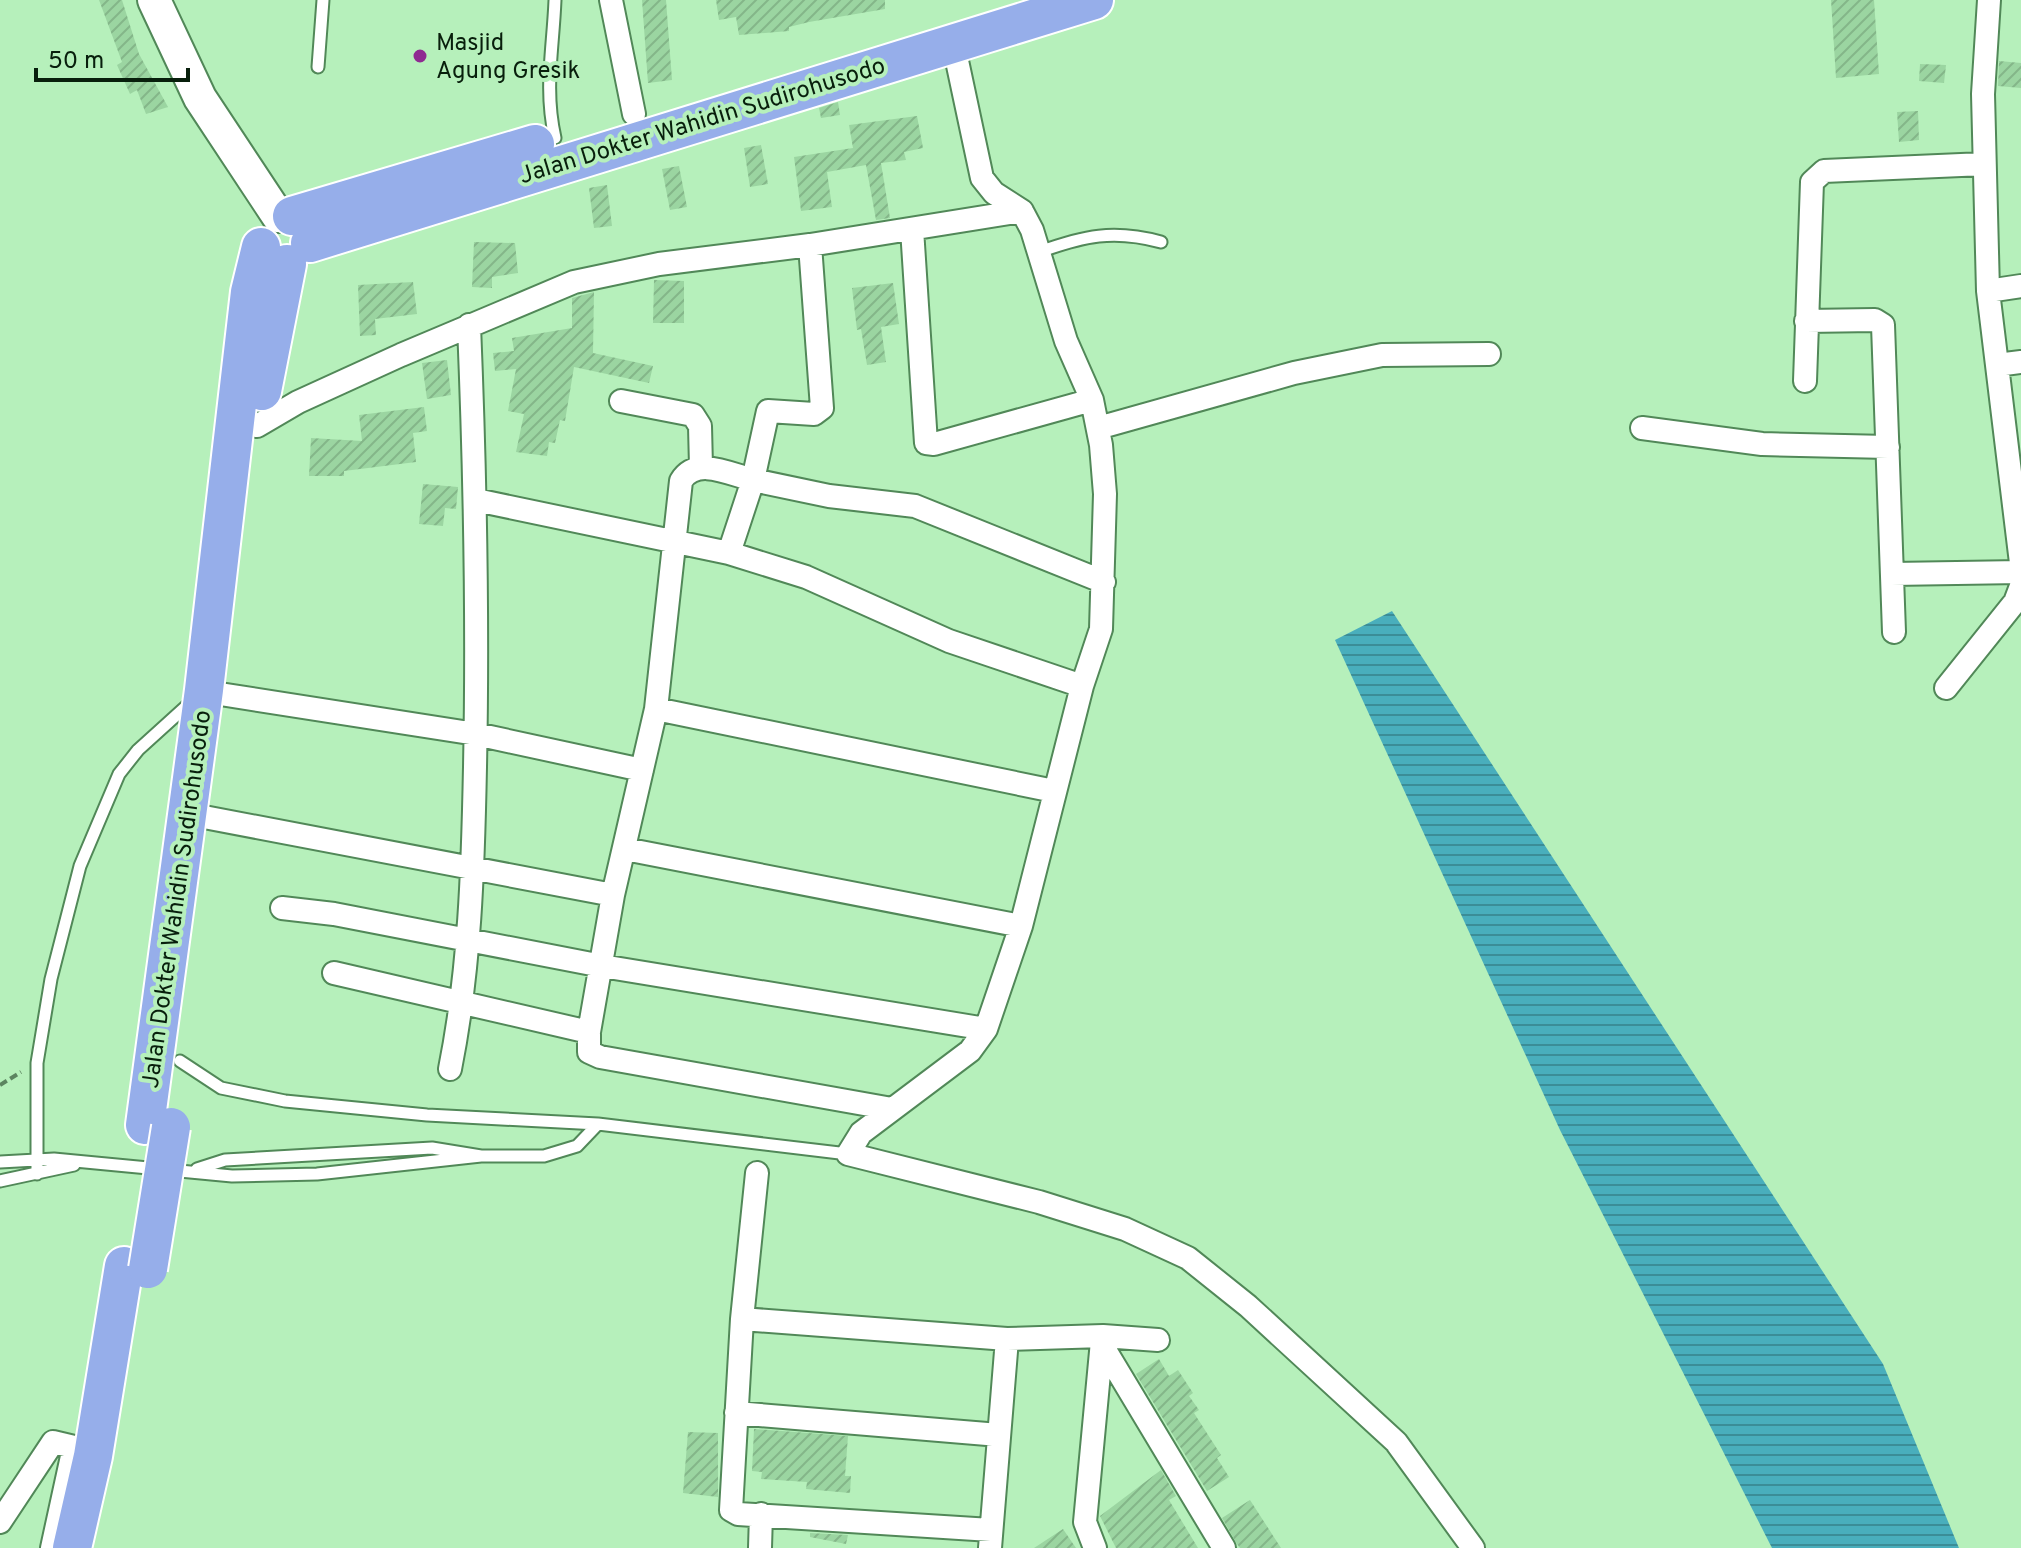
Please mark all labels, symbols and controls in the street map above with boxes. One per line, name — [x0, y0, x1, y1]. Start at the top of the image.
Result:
place label: Masjid Agung Gresik — [436, 29, 580, 87]
scale bar — [36, 32, 188, 82]
text: 50 m — [48, 47, 104, 77]
marker: Masjid Agung Gresik — [411, 47, 429, 65]
street label: Jalan Dokter Wahidin Sudirohusodo — [516, 52, 889, 192]
street label: Jalan Dokter Wahidin Sudirohusodo — [137, 708, 219, 1090]

